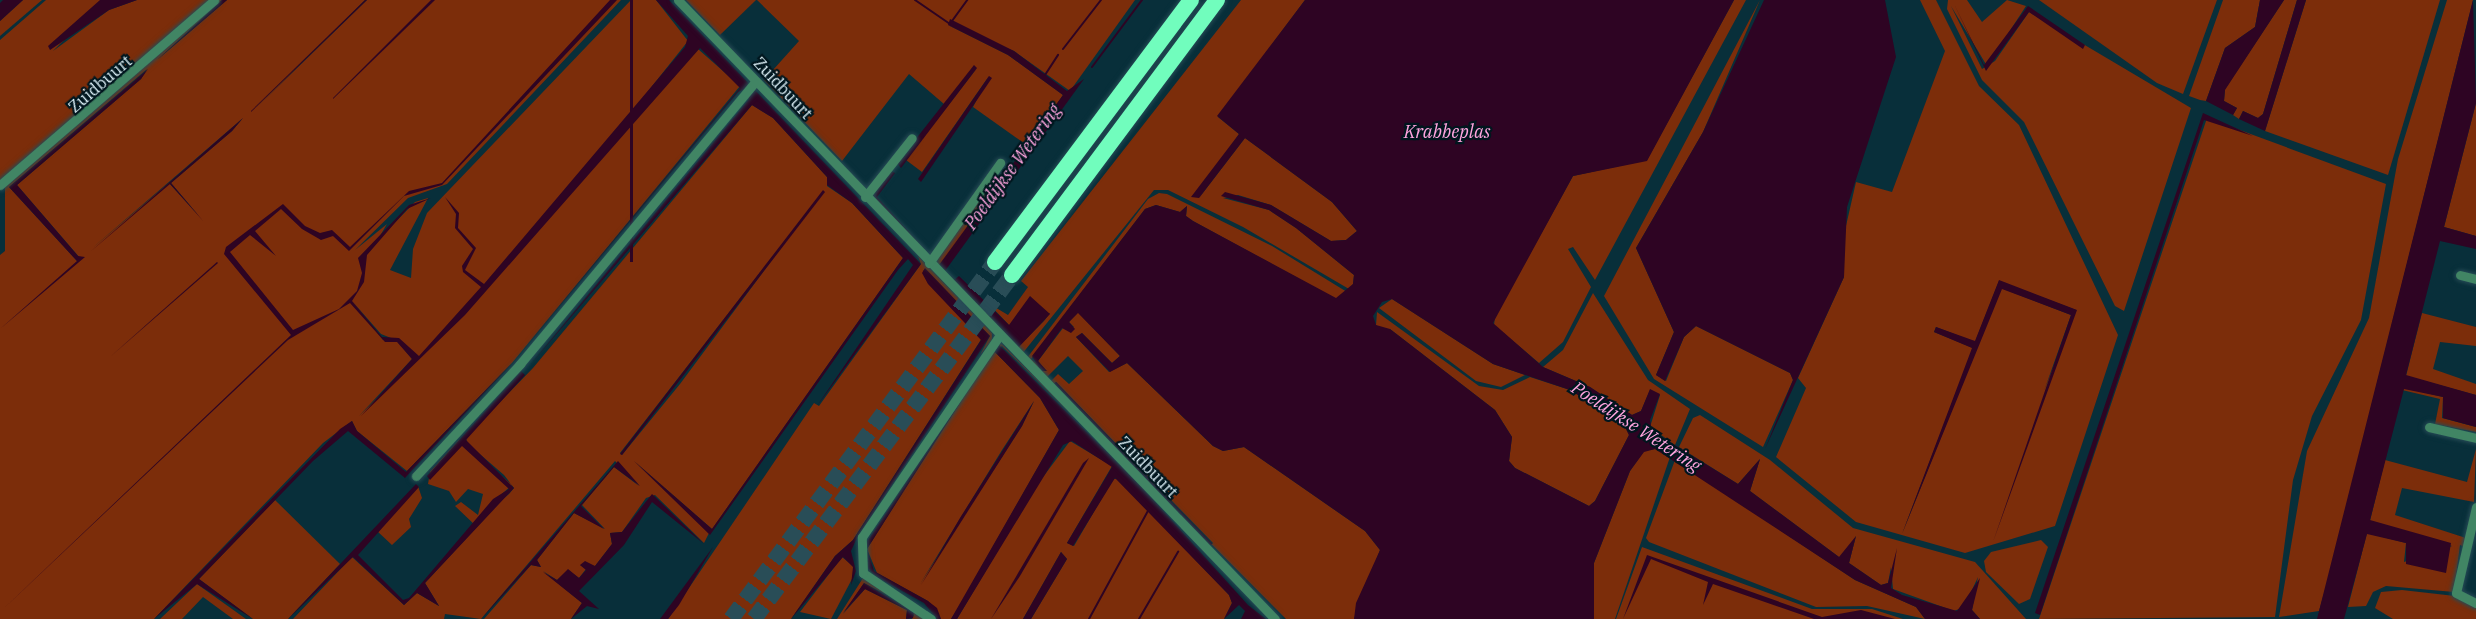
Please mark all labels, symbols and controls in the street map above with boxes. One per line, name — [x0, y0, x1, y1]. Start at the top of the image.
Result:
street label: Zuidbuurt — [65, 51, 135, 117]
street label: Zuidbuurt — [750, 53, 816, 123]
water label: Poeldijkse Wetering — [960, 100, 1066, 234]
water label: Krabbeplas — [1404, 121, 1490, 143]
water label: Poeldijkse Wetering — [1567, 377, 1705, 477]
street label: Zuidbuurt — [1114, 433, 1182, 501]

